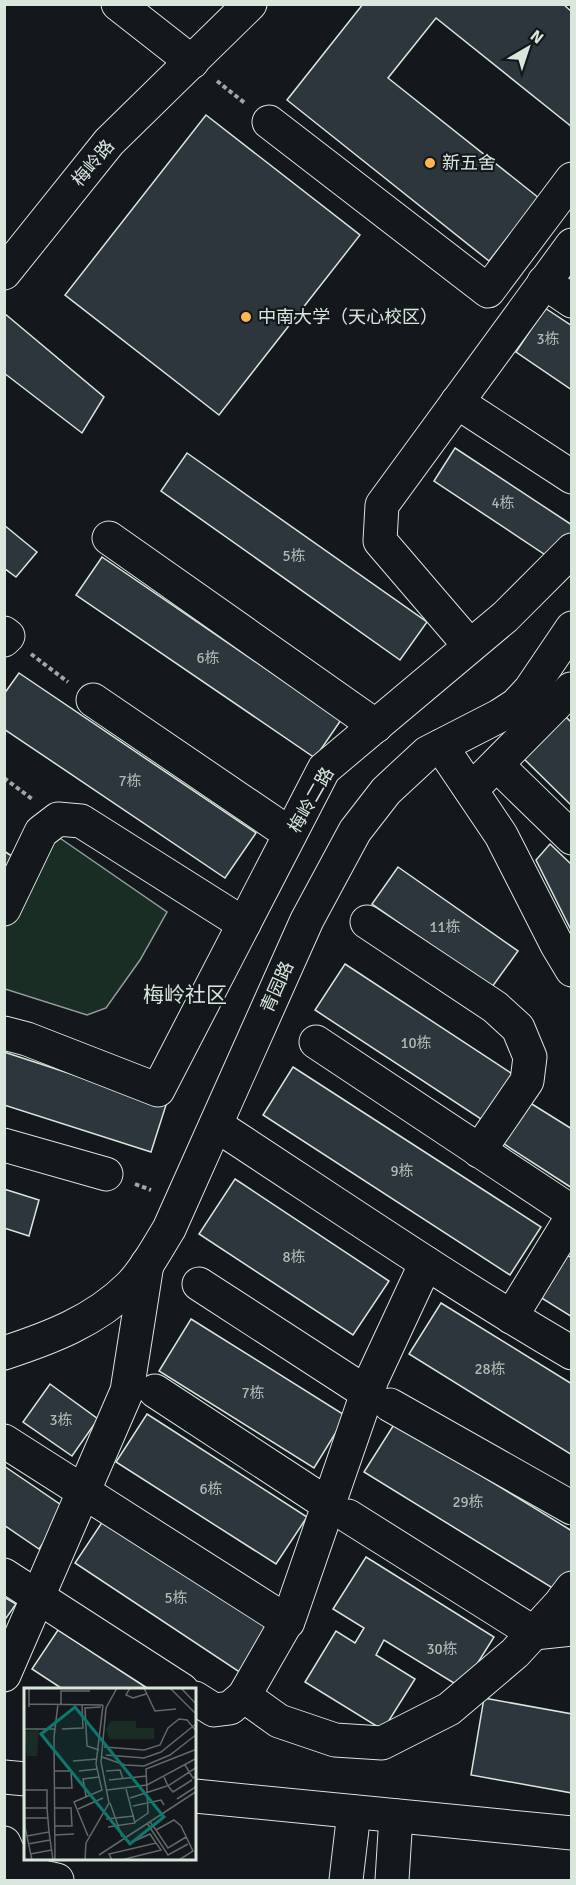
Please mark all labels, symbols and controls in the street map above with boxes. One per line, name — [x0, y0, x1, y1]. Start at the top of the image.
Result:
north arrow — [498, 18, 558, 78]
text: N — [526, 26, 547, 48]
street label: 梅岭路 — [67, 135, 119, 191]
place label: 新五舍 — [442, 152, 496, 174]
marker: 新五舍 — [423, 156, 437, 170]
place label: 中南大学（天心校区） — [258, 306, 438, 328]
marker: 中南大学（天心校区） — [239, 310, 253, 324]
house number: 3栋 — [536, 330, 560, 348]
house number: 4栋 — [491, 494, 515, 512]
house number: 5栋 — [282, 547, 306, 565]
house number: 6栋 — [196, 649, 220, 667]
street label: 梅岭二路 — [283, 763, 339, 837]
house number: 7栋 — [118, 772, 142, 790]
house number: 11栋 — [429, 918, 461, 936]
street label: 青园路 — [256, 958, 298, 1016]
district label: 梅岭社区 — [143, 982, 227, 1008]
house number: 10栋 — [400, 1034, 432, 1052]
house number: 9栋 — [390, 1162, 414, 1180]
house number: 8栋 — [282, 1248, 306, 1266]
house number: 28栋 — [474, 1360, 506, 1378]
house number: 7栋 — [241, 1384, 265, 1402]
house number: 3栋 — [49, 1411, 73, 1429]
house number: 6栋 — [199, 1480, 223, 1498]
house number: 29栋 — [452, 1493, 484, 1511]
house number: 5栋 — [164, 1589, 188, 1607]
house number: 30栋 — [426, 1640, 458, 1658]
inset map — [24, 1688, 196, 1861]

